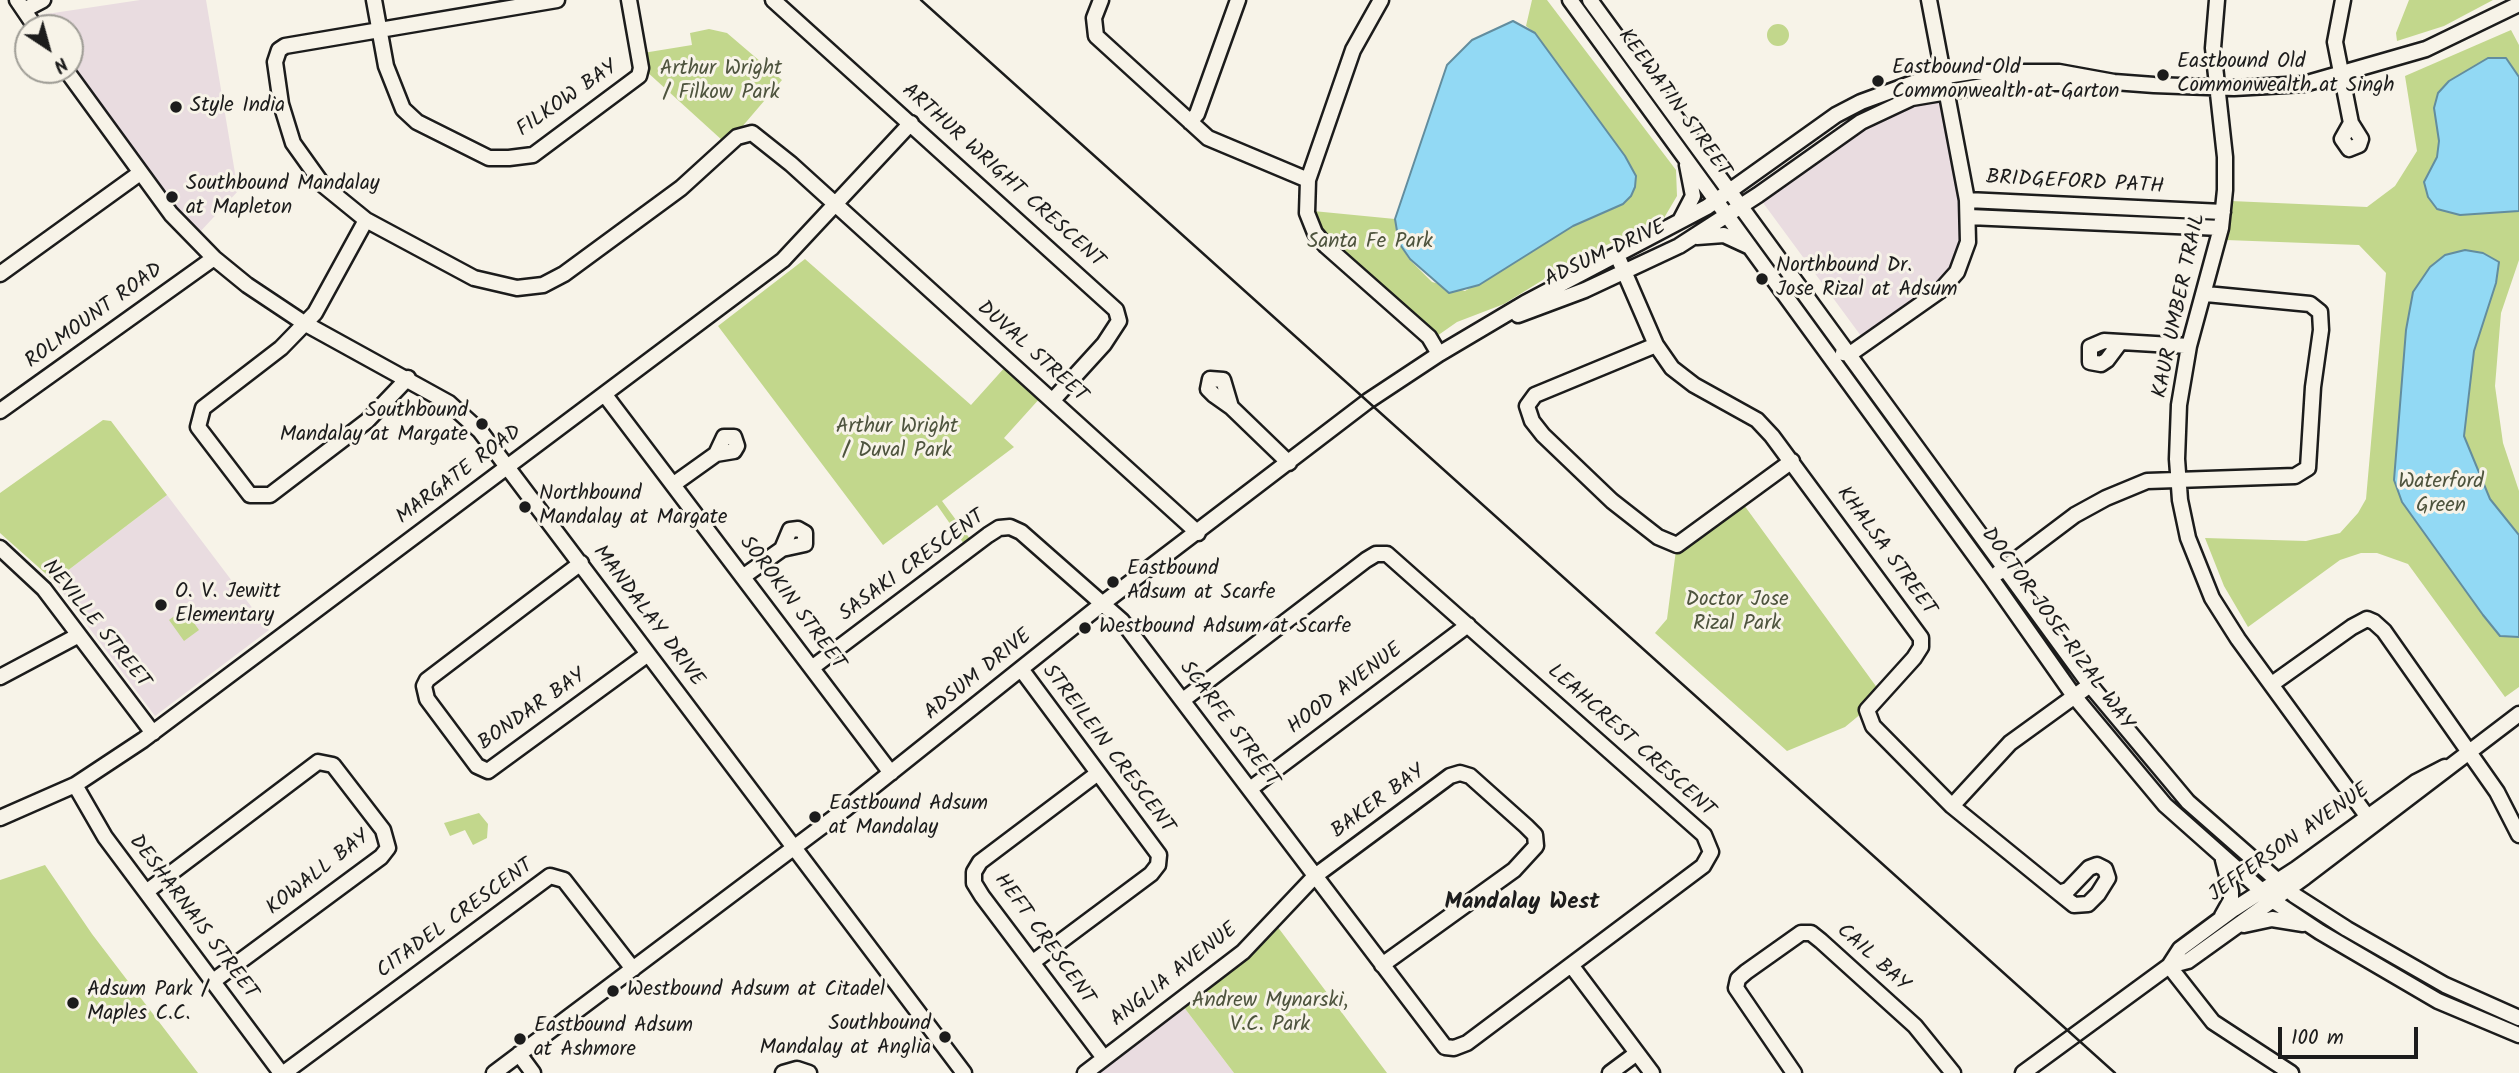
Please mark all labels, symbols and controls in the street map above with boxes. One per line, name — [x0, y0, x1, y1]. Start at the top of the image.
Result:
north arrow — [14, 14, 84, 84]
street label: KEEWATIN STREET — [1611, 25, 1735, 183]
text: N — [46, 49, 74, 80]
place label: Eastbound Old Commonwealth at Singh — [2177, 50, 2395, 100]
street label: FILKOW BAY — [513, 56, 623, 144]
place label: Eastbound Old Commonwealth at Garton — [1892, 56, 2119, 106]
park label: Arthur Wright / Filkow Park — [660, 57, 782, 107]
marker: Eastbound Old Commonwealth at Singh — [2155, 67, 2171, 83]
marker: Eastbound Old Commonwealth at Garton — [1870, 73, 1886, 89]
street label: ARTHUR WRIGHT CRESCENT — [896, 79, 1108, 275]
place label: Style India — [190, 94, 285, 120]
marker: Style India — [168, 99, 184, 115]
street label: BRIDGEFORD PATH — [1985, 167, 2165, 201]
place label: Southbound Mandalay at Mapleton — [186, 172, 380, 222]
marker: Southbound Mandalay at Mapleton — [164, 189, 180, 205]
street label: KAUR UMBER TRAIL — [2149, 211, 2213, 401]
street label: ADSUM DRIVE — [1541, 216, 1671, 294]
park label: Santa Fe Park — [1307, 230, 1433, 256]
place label: Northbound Dr. Jose Rizal at Adsum — [1776, 254, 1957, 304]
street label: ROLMOUNT ROAD — [21, 259, 169, 375]
marker: Northbound Dr. Jose Rizal at Adsum — [1754, 271, 1770, 287]
street label: DUVAL STREET — [970, 297, 1092, 409]
place label: Southbound Mandalay at Margate — [280, 399, 468, 449]
park label: Arthur Wright / Duval Park — [836, 415, 958, 465]
marker: Southbound Mandalay at Margate — [474, 416, 490, 432]
street label: MARGATE ROAD — [392, 421, 528, 531]
park label: Waterford Green — [2398, 470, 2484, 520]
place label: Northbound Mandalay at Margate — [539, 482, 727, 532]
street label: KHALSA STREET — [1830, 482, 1940, 622]
marker: Northbound Mandalay at Margate — [517, 499, 533, 515]
street label: SASAKI CRESCENT — [835, 506, 991, 628]
street label: DOCTOR JOSE RIZAL WAY — [1974, 524, 2138, 736]
street label: SOROKIN STREET — [732, 532, 850, 676]
street label: MANDALAY DRIVE — [586, 541, 708, 693]
street label: NEVILLE STREET — [35, 556, 155, 694]
place label: Eastbound Adsum at Scarfe — [1127, 557, 1275, 607]
marker: Eastbound Adsum at Scarfe — [1105, 574, 1121, 590]
place label: O. V. Jewitt Elementary — [175, 580, 281, 630]
park label: Doctor Jose Rizal Park — [1685, 588, 1789, 638]
marker: O. V. Jewitt Elementary — [153, 597, 169, 613]
place label: Westbound Adsum at Scarfe — [1099, 615, 1351, 641]
marker: Westbound Adsum at Scarfe — [1077, 620, 1093, 636]
street label: ADSUM DRIVE — [920, 625, 1038, 727]
street label: HOOD AVENUE — [1284, 639, 1408, 741]
street label: SCARFE STREET — [1173, 657, 1283, 793]
street label: LEAHCREST CRESCENT — [1541, 660, 1719, 824]
street label: STREILEIN CRESCENT — [1035, 661, 1179, 839]
street label: BONDAR BAY — [474, 665, 592, 757]
street label: BAKER BAY — [1327, 761, 1431, 845]
street label: JEFFERSON AVENUE — [2205, 779, 2375, 909]
place label: Eastbound Adsum at Mandalay — [829, 792, 988, 842]
marker: Eastbound Adsum at Mandalay — [807, 809, 823, 825]
street label: KOWALL BAY — [262, 826, 376, 922]
street label: DESHARNAIS STREET — [122, 831, 262, 1005]
street label: CITADEL CRESCENT — [373, 855, 539, 985]
street label: HEFT CRESCENT — [987, 870, 1099, 1010]
district label: Mandalay West — [1444, 890, 1600, 918]
street label: ANGLIA AVENUE — [1106, 919, 1244, 1033]
street label: CAIL BAY — [1830, 920, 1914, 998]
place label: Adsum Park / Maples C.C. — [87, 978, 208, 1028]
place label: Westbound Adsum at Citadel — [627, 978, 885, 1004]
marker: Westbound Adsum at Citadel — [605, 983, 621, 999]
park label: Andrew Mynarski, V.C. Park — [1192, 989, 1348, 1039]
marker: Adsum Park / Maples C.C. — [65, 995, 81, 1011]
place label: Southbound Mandalay at Anglia — [759, 1012, 931, 1062]
place label: Eastbound Adsum at Ashmore — [534, 1014, 693, 1064]
scale bar — [2281, 1014, 2421, 1058]
text: 100 m — [2291, 1022, 2344, 1055]
marker: Southbound Mandalay at Anglia — [937, 1029, 953, 1045]
marker: Eastbound Adsum at Ashmore — [512, 1031, 528, 1047]

